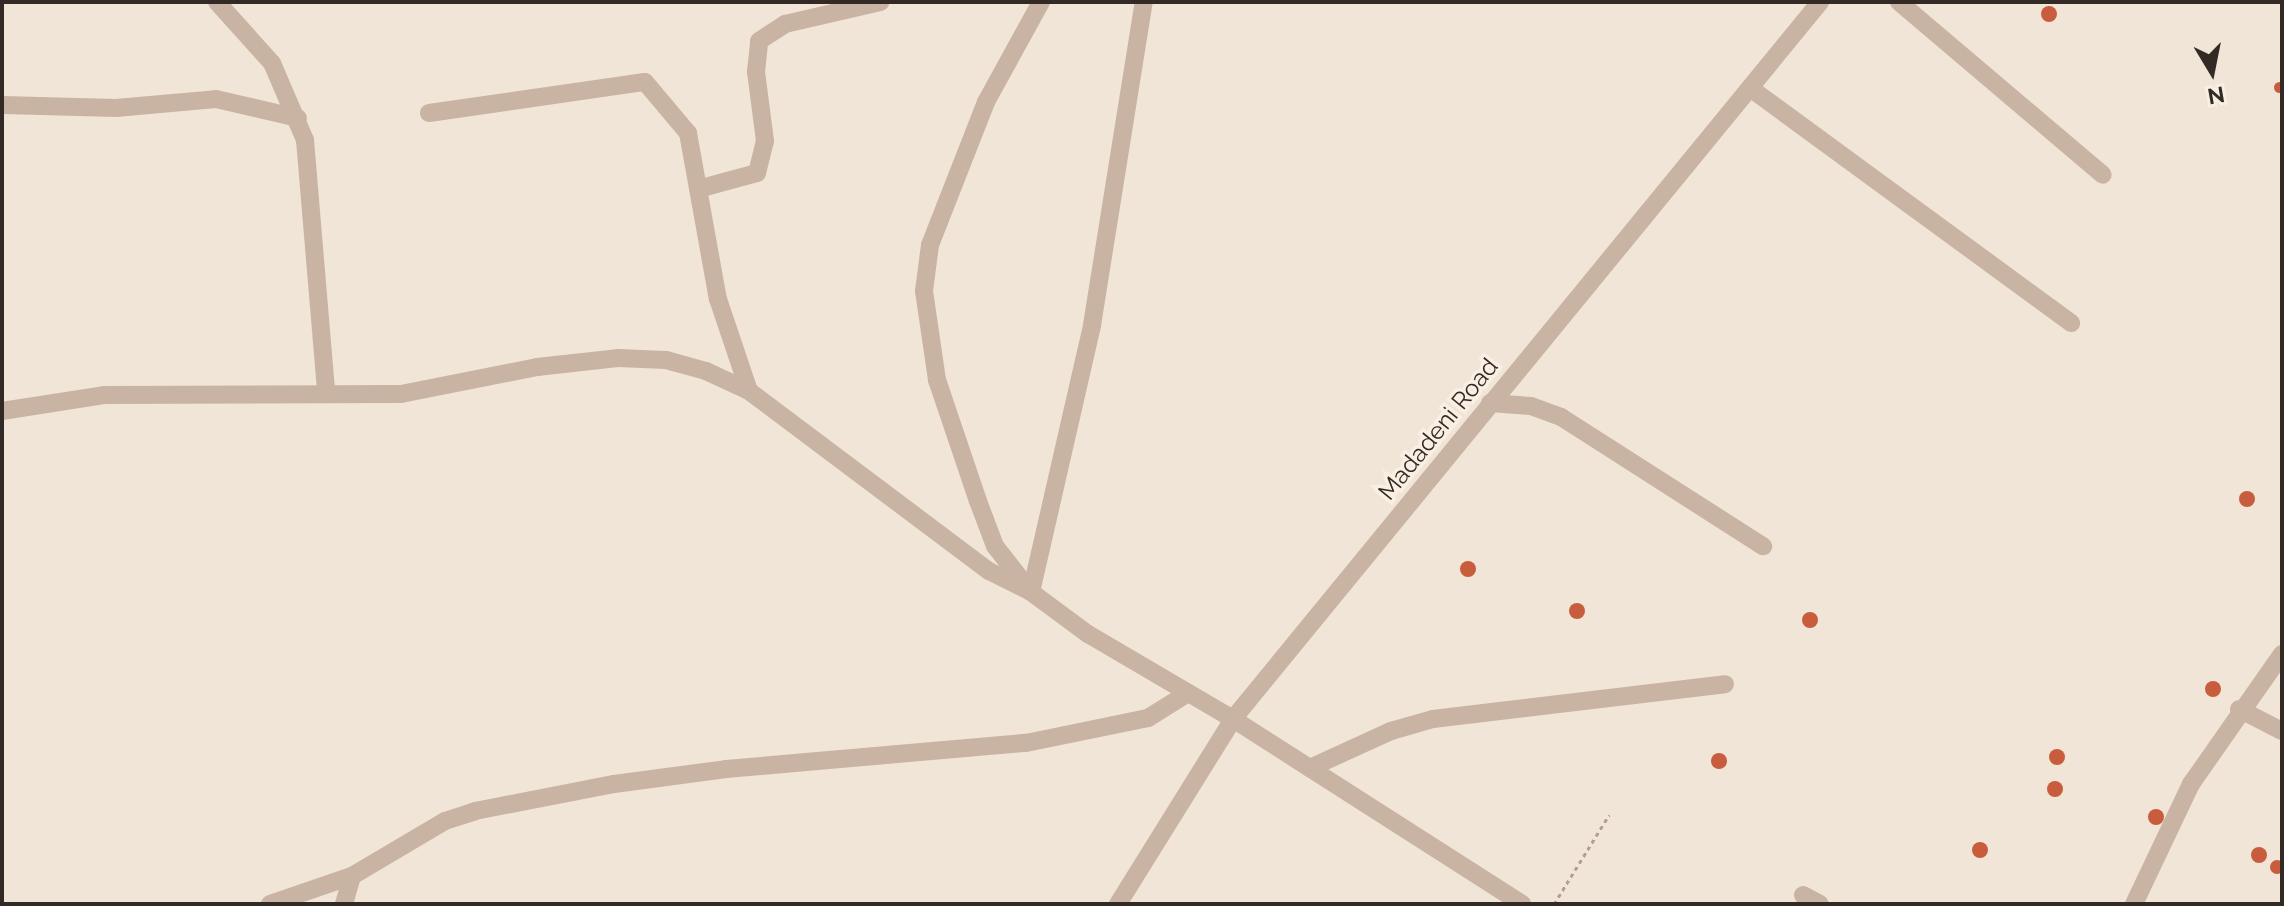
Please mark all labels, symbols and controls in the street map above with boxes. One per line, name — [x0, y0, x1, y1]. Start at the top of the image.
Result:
north arrow — [2172, 32, 2252, 112]
text: N — [2206, 81, 2227, 110]
street label: Madadeni Road — [1372, 352, 1504, 506]

